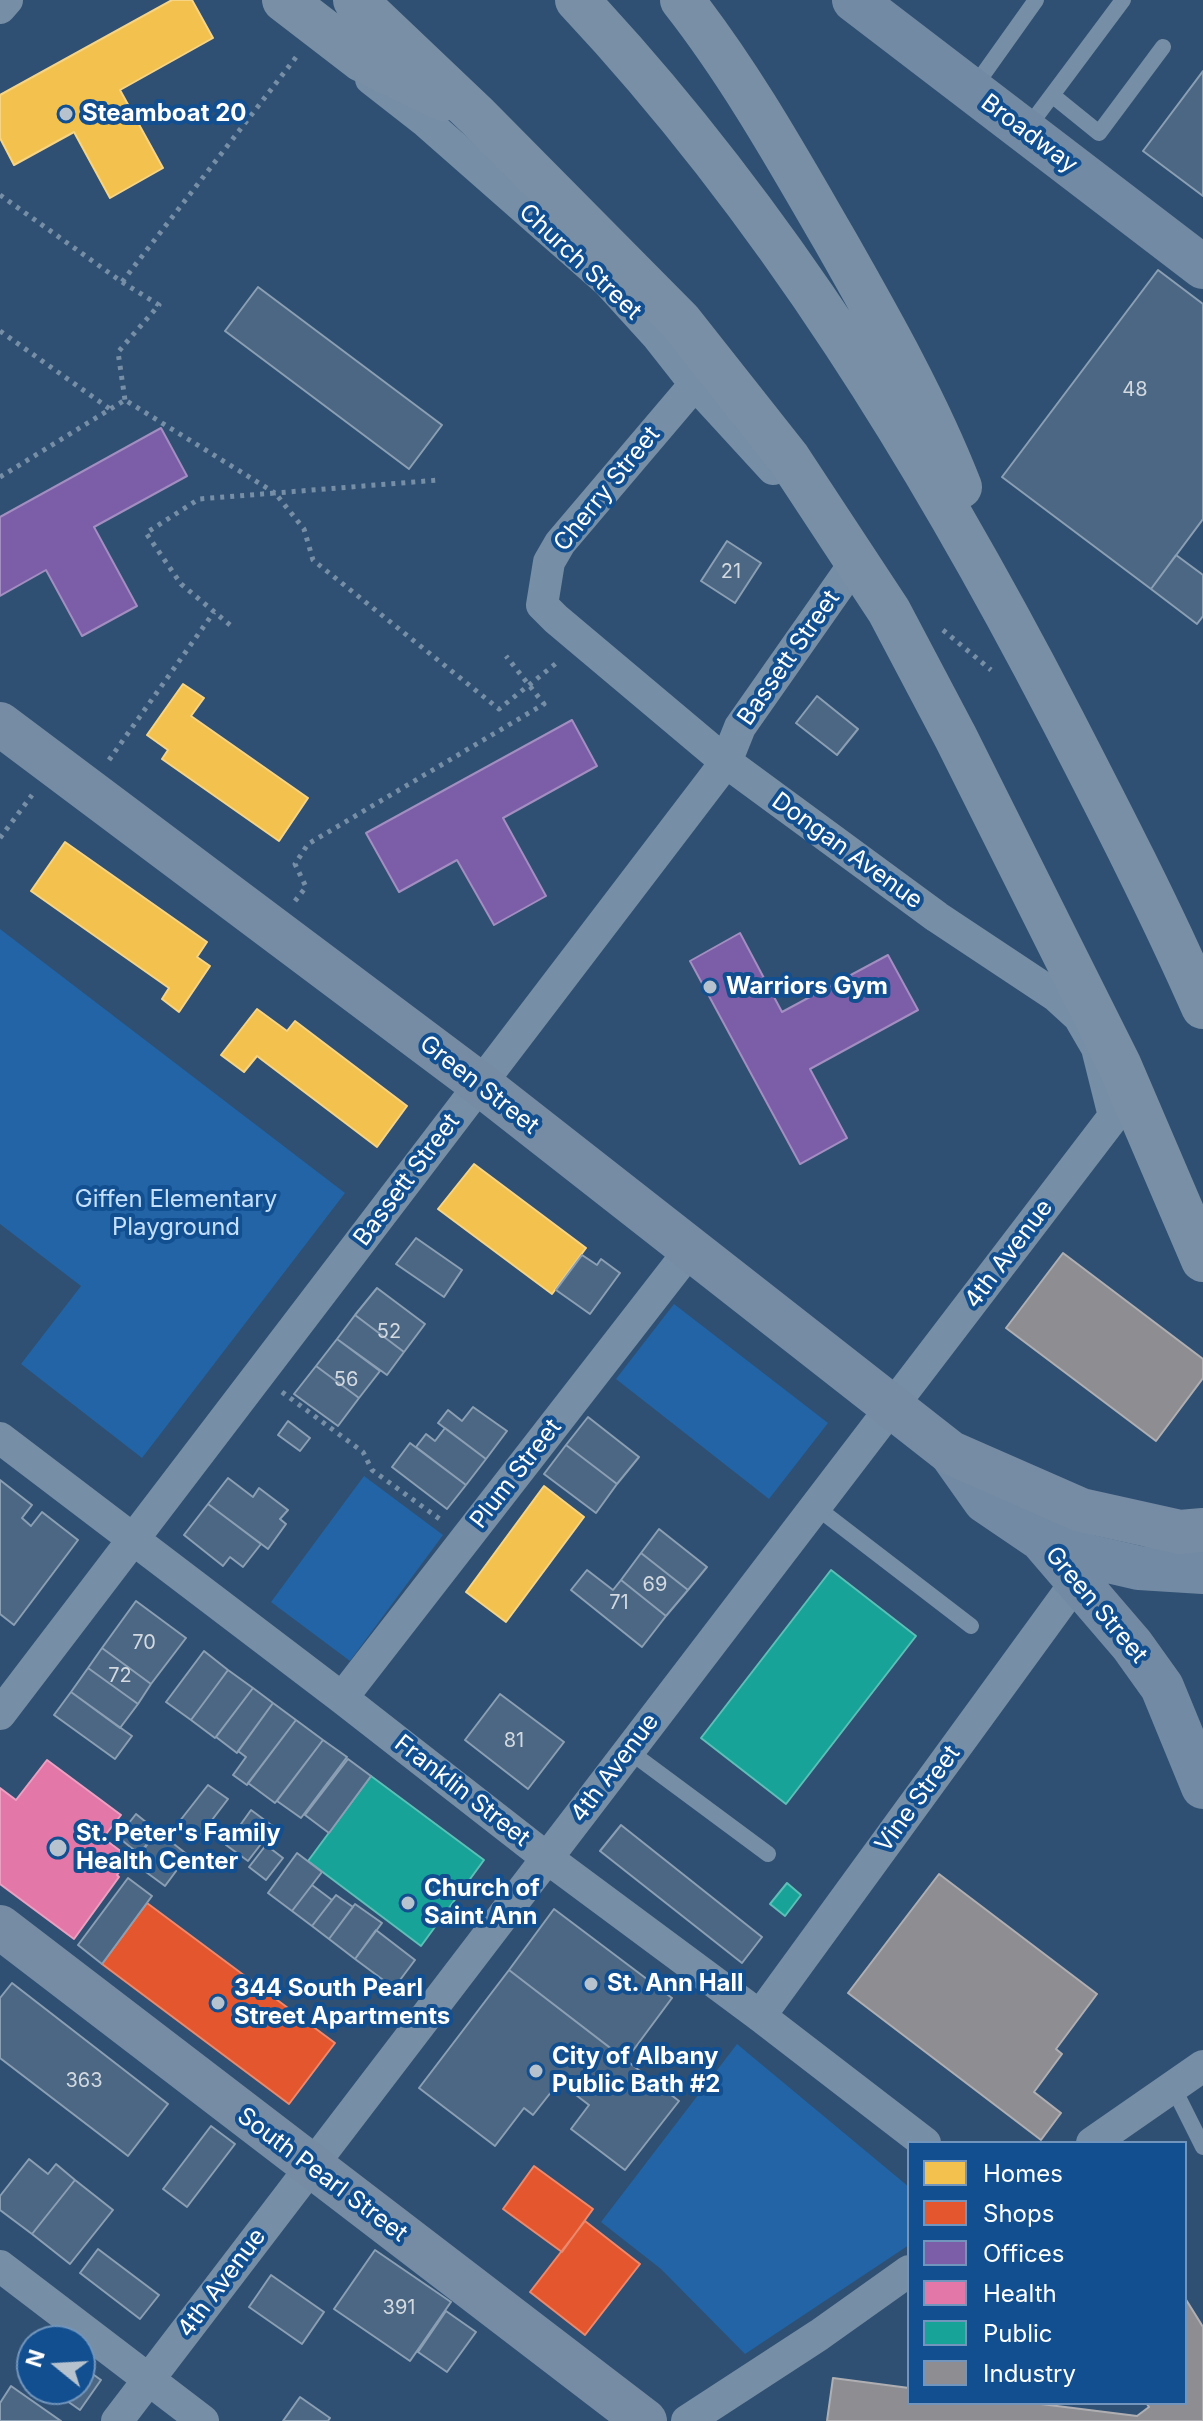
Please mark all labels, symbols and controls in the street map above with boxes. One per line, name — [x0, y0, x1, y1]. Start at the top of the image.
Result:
street label: Broadway — [975, 88, 1083, 180]
place label: Steamboat 20 — [82, 100, 246, 128]
marker: Steamboat 20 — [57, 105, 75, 123]
street label: Church Street — [513, 198, 647, 326]
house number: 48 — [1122, 378, 1148, 402]
street label: Cherry Street — [548, 421, 666, 557]
house number: 21 — [721, 560, 741, 584]
street label: Bassett Street — [732, 585, 846, 731]
street label: Dongan Avenue — [766, 787, 928, 915]
place label: Warriors Gym — [726, 973, 888, 1001]
marker: Warriors Gym — [701, 978, 719, 996]
street label: Green Street — [414, 1030, 544, 1140]
street label: Bassett Street — [348, 1108, 466, 1252]
park label: Giffen Elementary Playground — [75, 1186, 277, 1242]
street label: 4th Avenue — [959, 1194, 1059, 1314]
house number: 52 — [377, 1320, 401, 1344]
house number: 56 — [334, 1368, 358, 1392]
street label: Plum Street — [464, 1414, 568, 1534]
street label: Green Street — [1039, 1541, 1153, 1669]
house number: 69 — [643, 1573, 667, 1597]
house number: 71 — [609, 1591, 629, 1615]
house number: 70 — [132, 1631, 156, 1655]
house number: 72 — [108, 1664, 132, 1688]
street label: 4th Avenue — [565, 1708, 665, 1828]
street label: Franklin Street — [389, 1729, 535, 1853]
house number: 81 — [504, 1729, 524, 1753]
street label: Vine Street — [870, 1740, 966, 1858]
place label: St. Peter's Family Health Center — [76, 1820, 281, 1876]
marker: St. Peter's Family Health Center — [47, 1837, 69, 1859]
place label: Church of Saint Ann — [424, 1875, 540, 1931]
marker: Church of Saint Ann — [399, 1894, 417, 1912]
place label: St. Ann Hall — [607, 1970, 744, 1998]
place label: 344 South Pearl Street Apartments — [234, 1975, 450, 2031]
marker: St. Ann Hall — [582, 1975, 600, 1993]
marker: 344 South Pearl Street Apartments — [209, 1994, 227, 2012]
place label: City of Albany Public Bath #2 — [552, 2043, 720, 2099]
marker: City of Albany Public Bath #2 — [527, 2062, 545, 2080]
house number: 363 — [65, 2069, 103, 2093]
street label: South Pearl Street — [231, 2102, 413, 2248]
legend — [907, 2141, 1187, 2405]
text: Homes — [983, 2159, 1063, 2188]
text: Shops — [983, 2199, 1054, 2228]
street label: 4th Avenue — [172, 2223, 272, 2343]
text: Offices — [983, 2239, 1064, 2268]
text: Health — [983, 2279, 1057, 2308]
house number: 391 — [383, 2296, 415, 2320]
text: Public — [983, 2319, 1053, 2348]
north arrow — [16, 2325, 96, 2405]
text: N — [20, 2346, 50, 2370]
text: Industry — [983, 2359, 1076, 2388]

